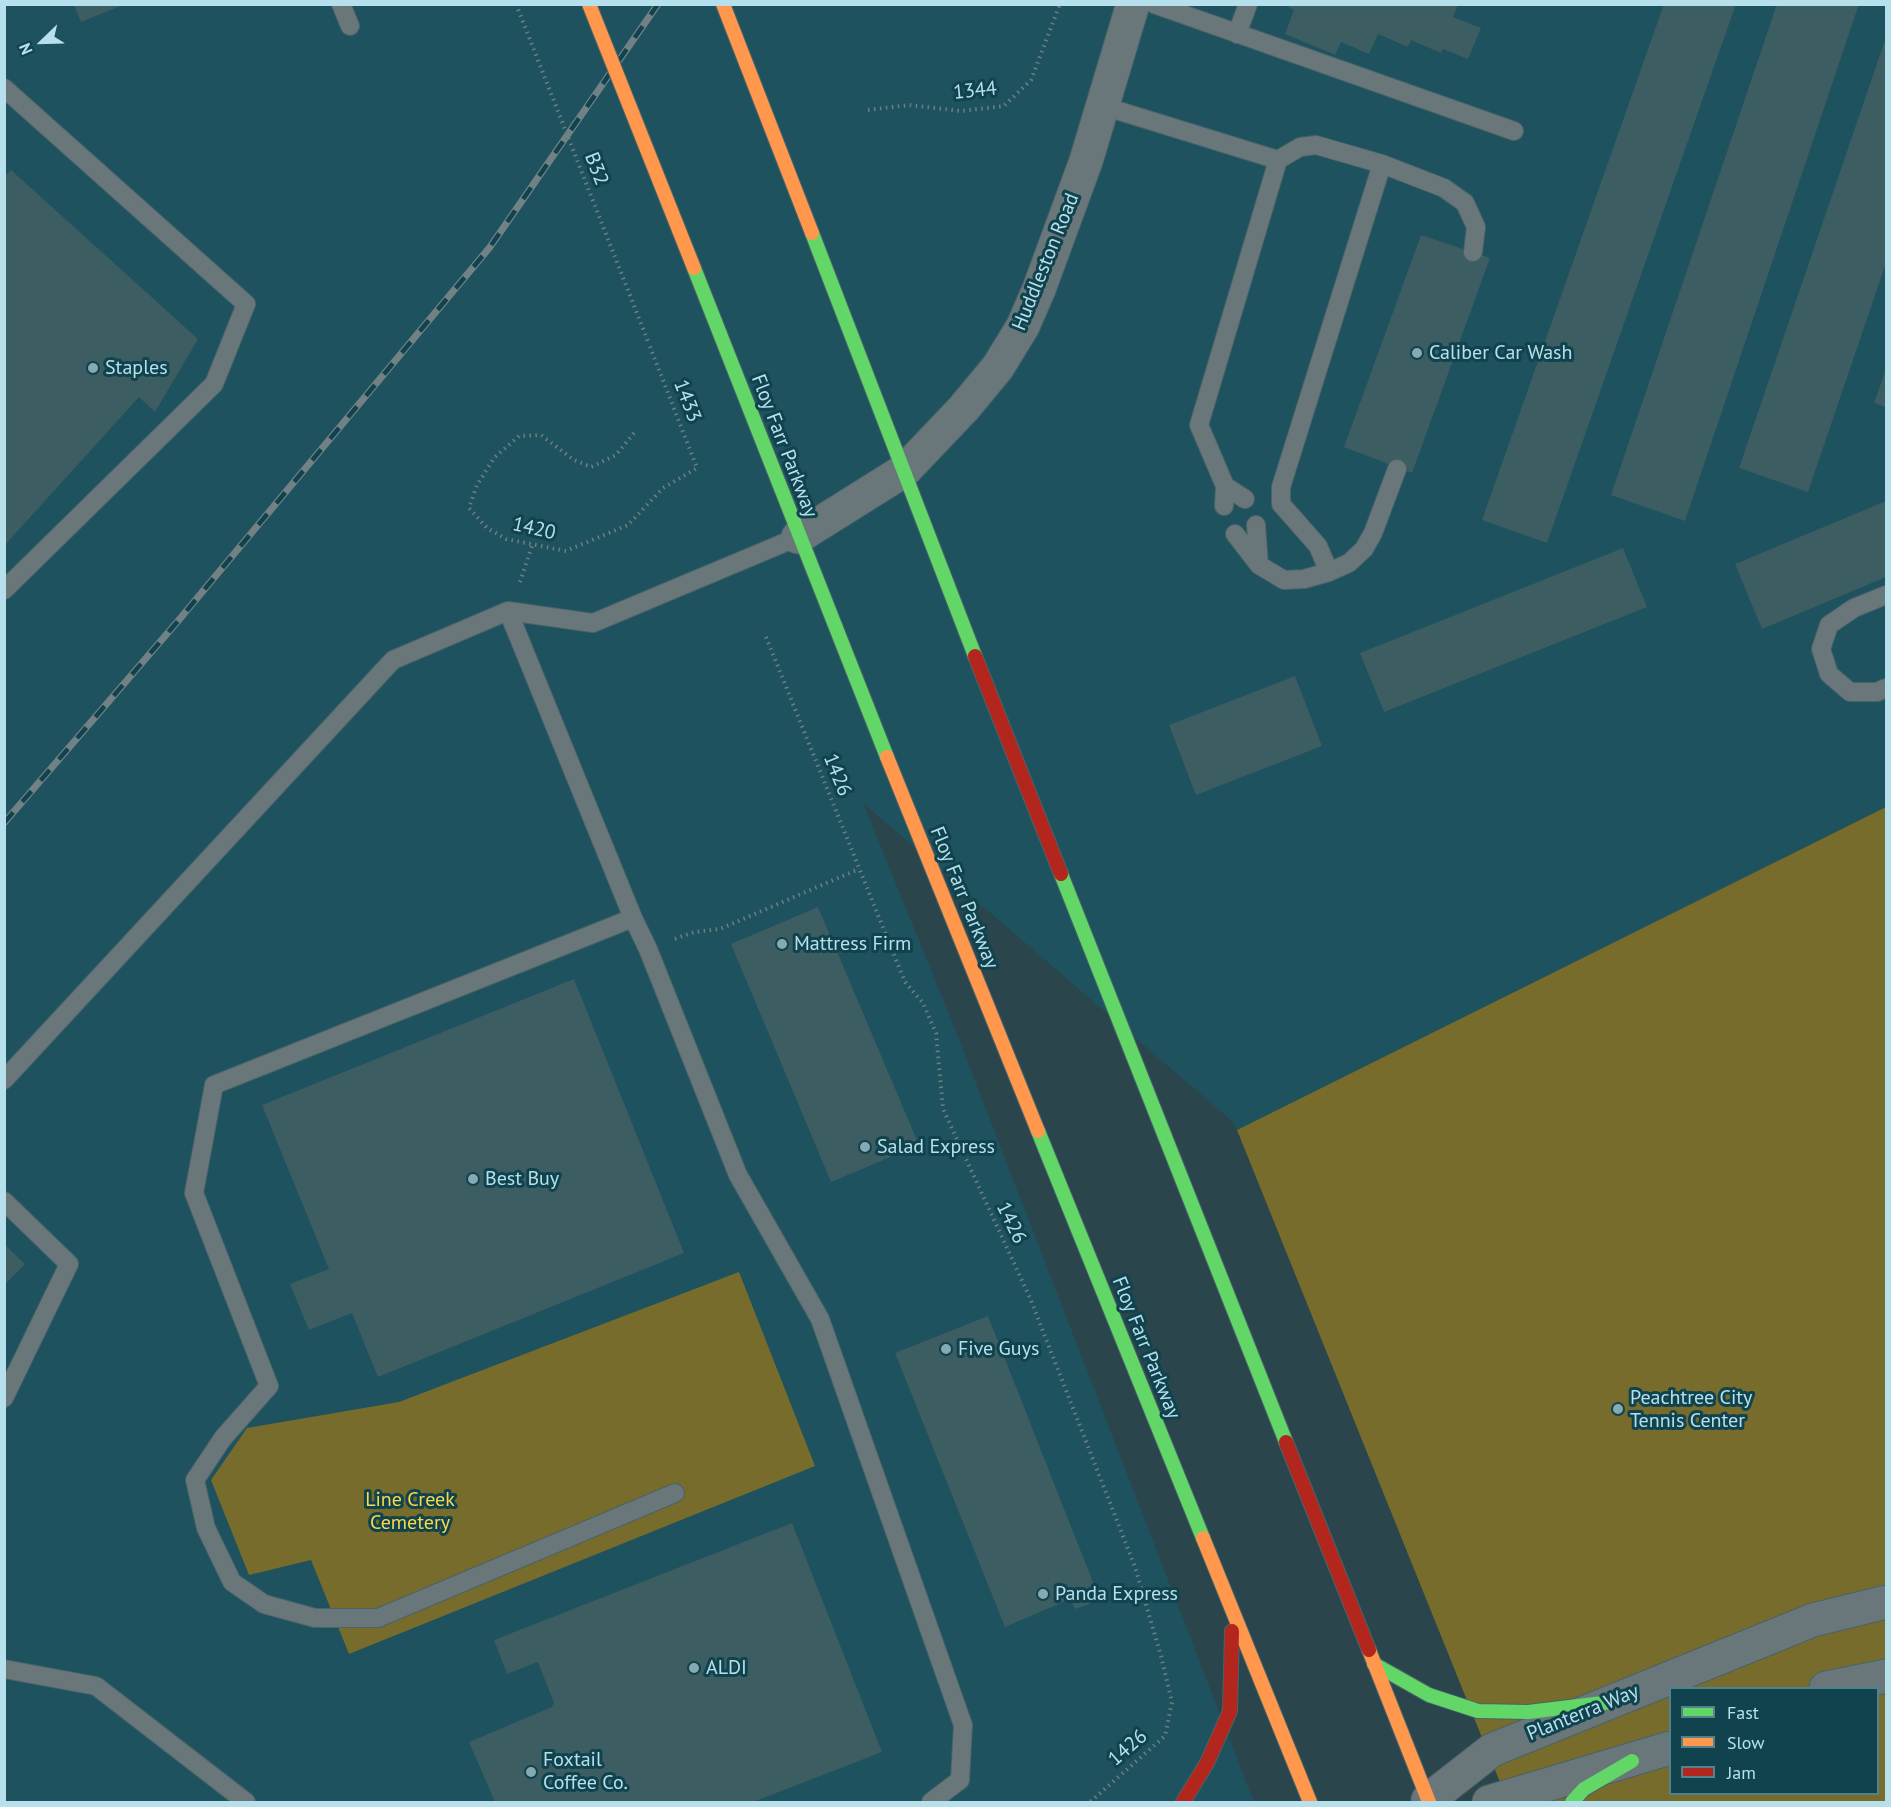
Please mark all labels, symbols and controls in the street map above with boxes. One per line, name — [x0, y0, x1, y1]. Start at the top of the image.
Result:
north arrow — [12, 12, 72, 72]
text: N — [14, 40, 37, 58]
street label: 1344 — [952, 77, 998, 105]
street label: B32 — [579, 149, 613, 189]
street label: Huddleston Road — [1008, 190, 1084, 334]
place label: Caliber Car Wash — [1429, 341, 1572, 365]
marker: Caliber Car Wash — [1410, 346, 1424, 360]
place label: Staples — [105, 356, 168, 380]
marker: Staples — [86, 361, 100, 375]
street label: Floy Farr Parkway — [746, 371, 822, 521]
street label: 1433 — [668, 376, 706, 426]
street label: 1420 — [510, 512, 558, 546]
street label: 1426 — [818, 750, 856, 800]
street label: Floy Farr Parkway — [925, 823, 1003, 973]
place label: Mattress Firm — [794, 932, 911, 956]
marker: Mattress Firm — [775, 937, 789, 951]
place label: Salad Express — [877, 1135, 995, 1159]
marker: Salad Express — [858, 1140, 872, 1154]
place label: Best Buy — [485, 1167, 559, 1191]
marker: Best Buy — [466, 1172, 480, 1186]
street label: 1426 — [991, 1198, 1031, 1248]
street label: Floy Farr Parkway — [1107, 1273, 1185, 1423]
place label: Five Guys — [958, 1337, 1039, 1361]
marker: Five Guys — [939, 1342, 953, 1356]
place label: Peachtree City Tennis Center — [1630, 1386, 1752, 1433]
marker: Peachtree City Tennis Center — [1611, 1402, 1625, 1416]
park label: Line Creek Cemetery — [365, 1488, 455, 1535]
place label: Panda Express — [1055, 1582, 1178, 1606]
marker: Panda Express — [1036, 1587, 1050, 1601]
place label: ALDI — [706, 1656, 747, 1680]
marker: ALDI — [687, 1661, 701, 1675]
street label: Planterra Way — [1524, 1680, 1642, 1746]
legend — [1669, 1687, 1879, 1795]
text: Fast — [1727, 1701, 1759, 1724]
street label: 1426 — [1104, 1725, 1152, 1771]
text: Slow — [1727, 1731, 1765, 1754]
place label: Foxtail Coffee Co. — [543, 1748, 628, 1795]
text: Jam — [1727, 1761, 1756, 1784]
marker: Foxtail Coffee Co. — [524, 1765, 538, 1779]

